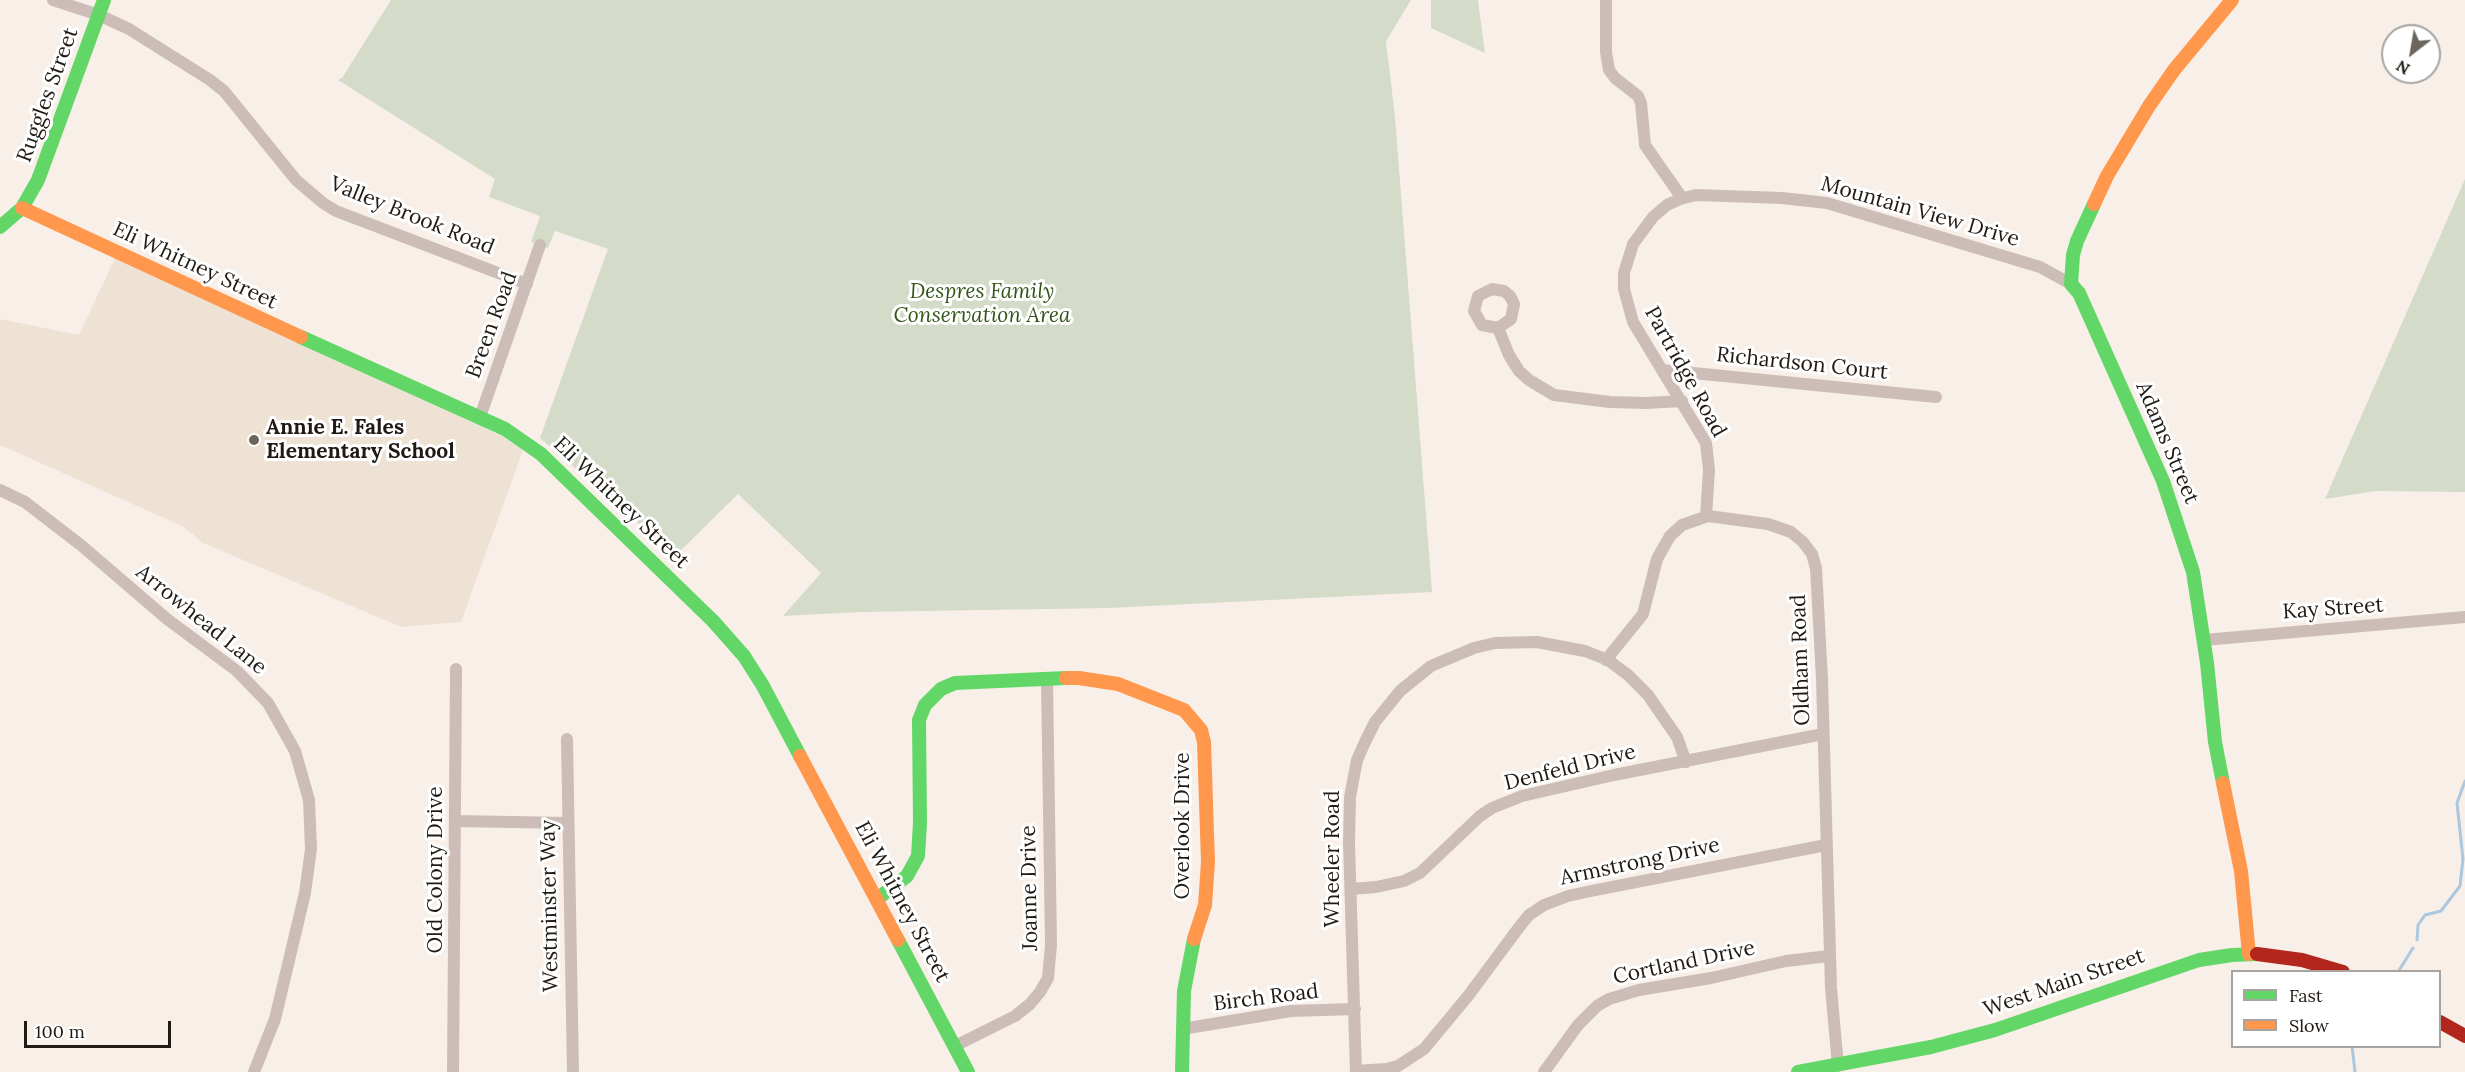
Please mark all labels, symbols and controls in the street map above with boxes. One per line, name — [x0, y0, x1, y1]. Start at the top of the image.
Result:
street label: Ruggles Street — [12, 24, 84, 166]
north arrow — [2381, 24, 2441, 84]
text: N — [2392, 56, 2413, 79]
street label: Valley Brook Road — [326, 171, 498, 261]
street label: Mountain View Drive — [1818, 172, 2022, 252]
street label: Eli Whitney Street — [109, 217, 281, 315]
street label: Breen Road — [461, 268, 523, 382]
park label: Despres Family Conservation Area — [893, 279, 1071, 329]
street label: Partridge Road — [1639, 302, 1731, 442]
street label: Richardson Court — [1715, 342, 1889, 386]
street label: Adams Street — [2130, 378, 2204, 508]
place label: Annie E. Fales Elementary School — [266, 415, 455, 465]
street label: Eli Whitney Street — [548, 432, 694, 574]
marker: Annie E. Fales Elementary School — [247, 433, 261, 447]
street label: Arrowhead Lane — [131, 560, 271, 680]
street label: Kay Street — [2282, 593, 2384, 625]
street label: Oldham Road — [1786, 594, 1816, 726]
street label: Denfeld Drive — [1502, 740, 1638, 796]
street label: Overlook Drive — [1170, 752, 1196, 900]
street label: Old Colony Drive — [423, 786, 449, 954]
street label: Wheeler Road — [1320, 790, 1346, 928]
street label: Eli Whitney Street — [849, 817, 955, 987]
street label: Westminster Way — [536, 820, 564, 992]
street label: Joanne Drive — [1016, 825, 1044, 951]
street label: Armstrong Drive — [1558, 833, 1722, 891]
street label: Cortland Drive — [1611, 936, 1757, 990]
street label: West Main Street — [1980, 944, 2148, 1022]
legend — [2231, 970, 2441, 1048]
street label: Birch Road — [1212, 979, 1320, 1017]
text: Fast — [2289, 984, 2323, 1007]
scale bar — [27, 1009, 174, 1047]
text: Slow — [2289, 1014, 2329, 1037]
text: 100 m — [35, 1020, 85, 1043]

